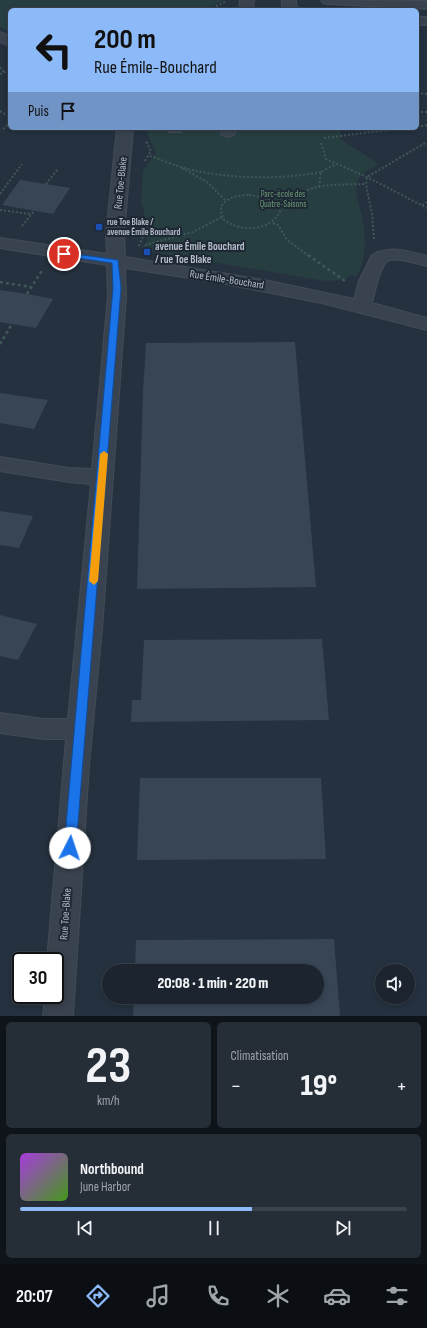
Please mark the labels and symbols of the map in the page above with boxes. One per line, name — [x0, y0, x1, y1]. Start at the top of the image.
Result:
street label: Rue Toe-Blake — [111, 156, 130, 210]
park label: Parc-école des Quatre-Saisons — [260, 189, 306, 210]
place label: rue Toe Blake / avenue Émile Bouchard — [107, 217, 180, 238]
marker: rue Toe Blake / avenue Émile Bouchard — [94, 222, 104, 232]
pin — [47, 237, 81, 271]
place label: avenue Émile Bouchard / rue Toe Blake — [155, 240, 245, 266]
marker: avenue Émile Bouchard / rue Toe Blake — [142, 247, 152, 257]
street label: Rue Émile-Bouchard — [189, 267, 265, 292]
position arrow — [49, 827, 91, 869]
street label: Rue Toe-Blake — [57, 888, 74, 941]
speed limit sign: 30 — [12, 952, 64, 1004]

